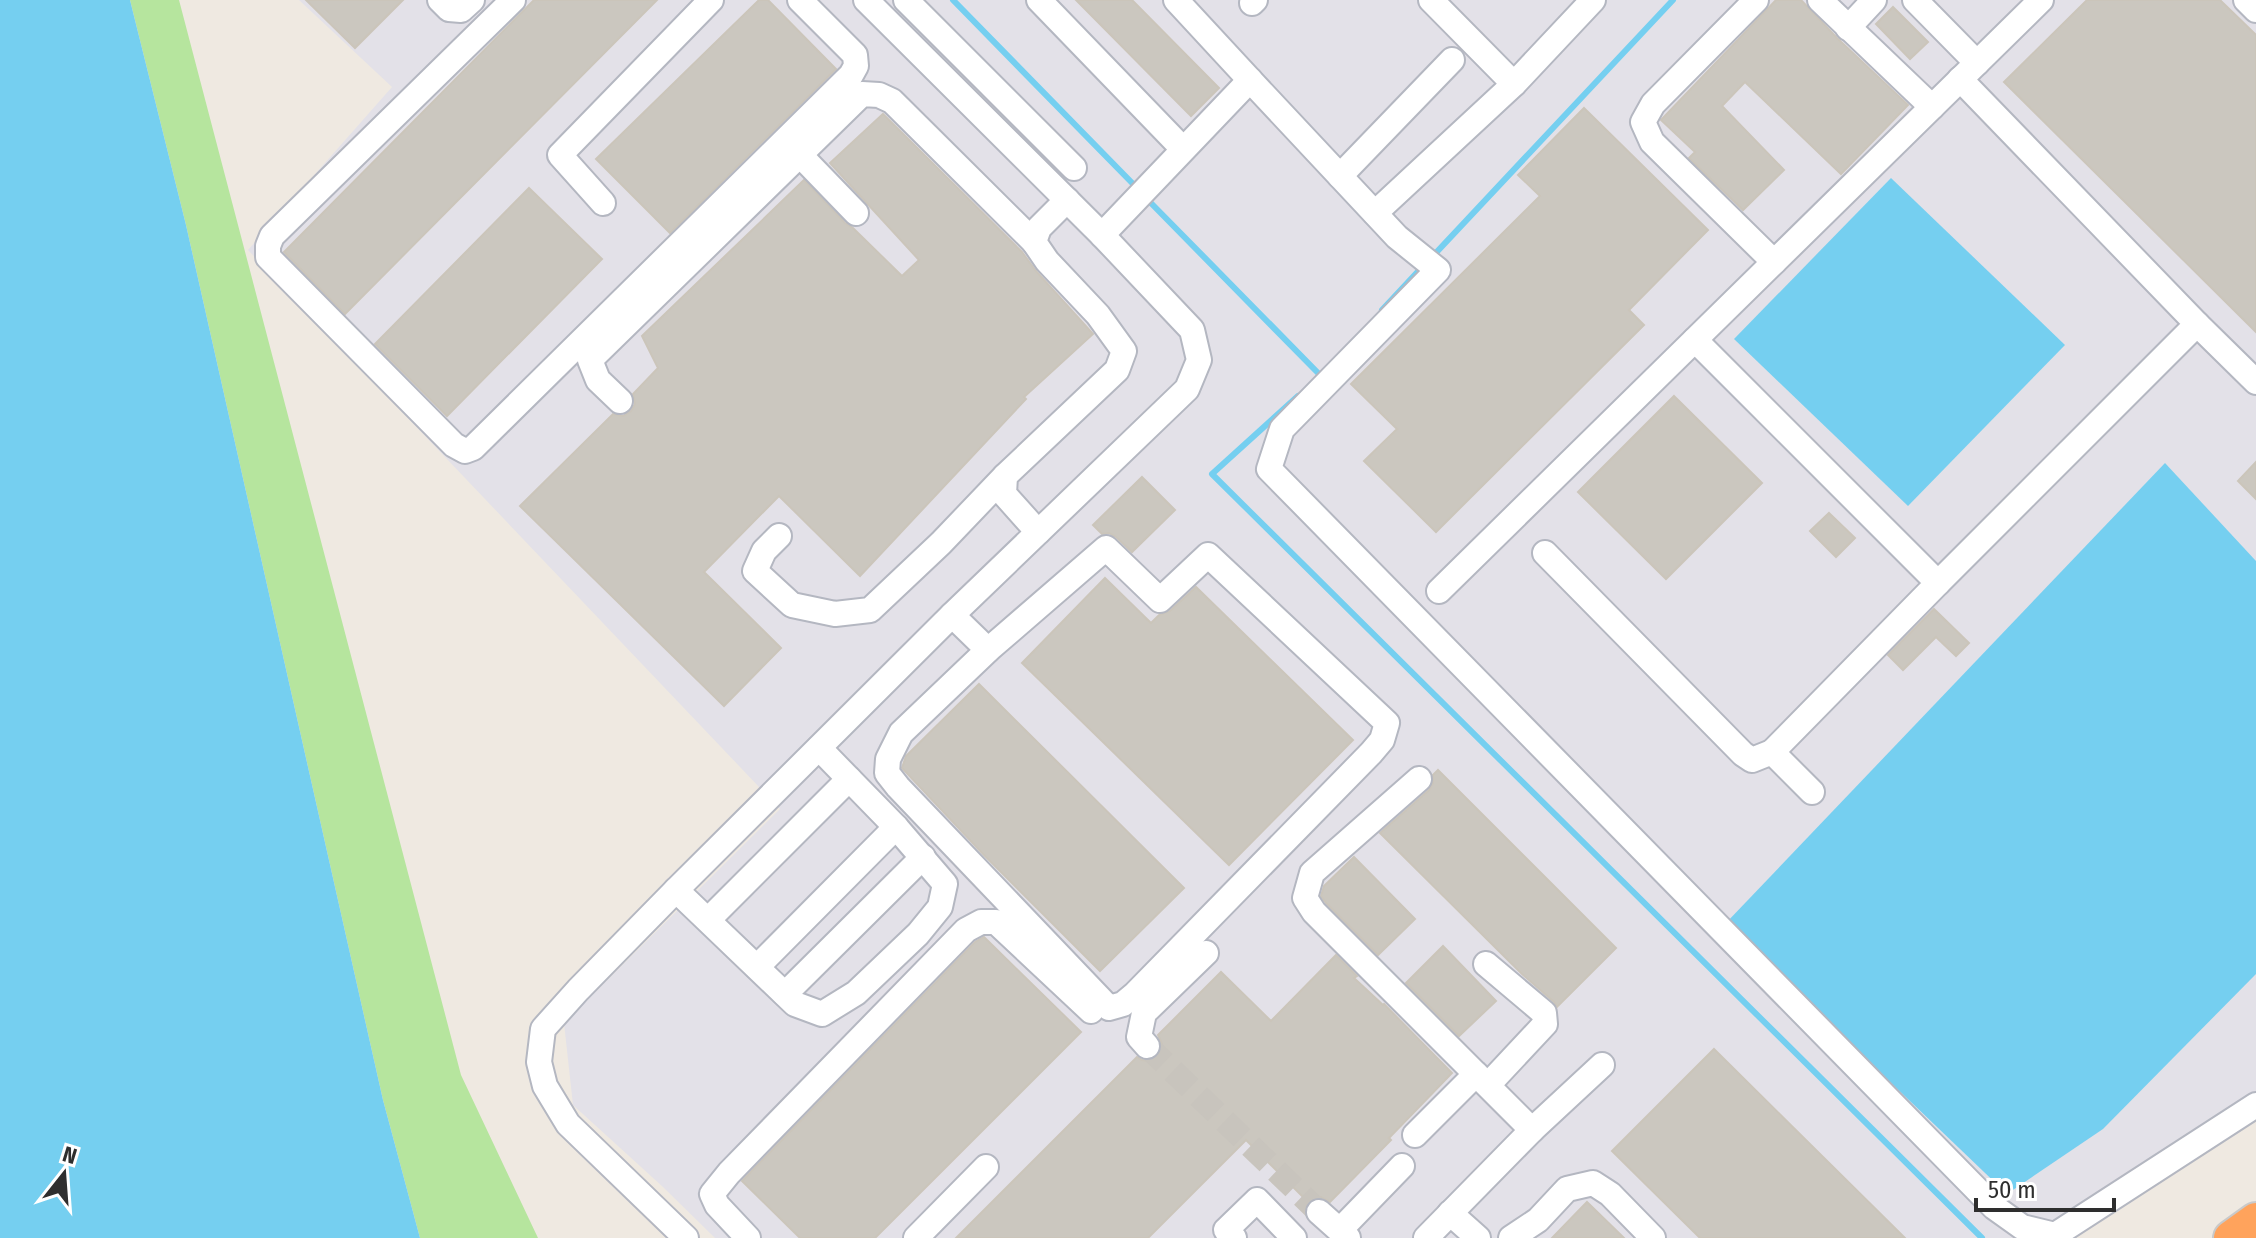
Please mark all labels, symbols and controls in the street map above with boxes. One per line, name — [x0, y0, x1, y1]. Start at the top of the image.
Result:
north arrow — [24, 1134, 104, 1214]
text: N — [59, 1141, 80, 1170]
scale bar — [1976, 1162, 2114, 1212]
text: 50 m — [1988, 1176, 2036, 1204]

